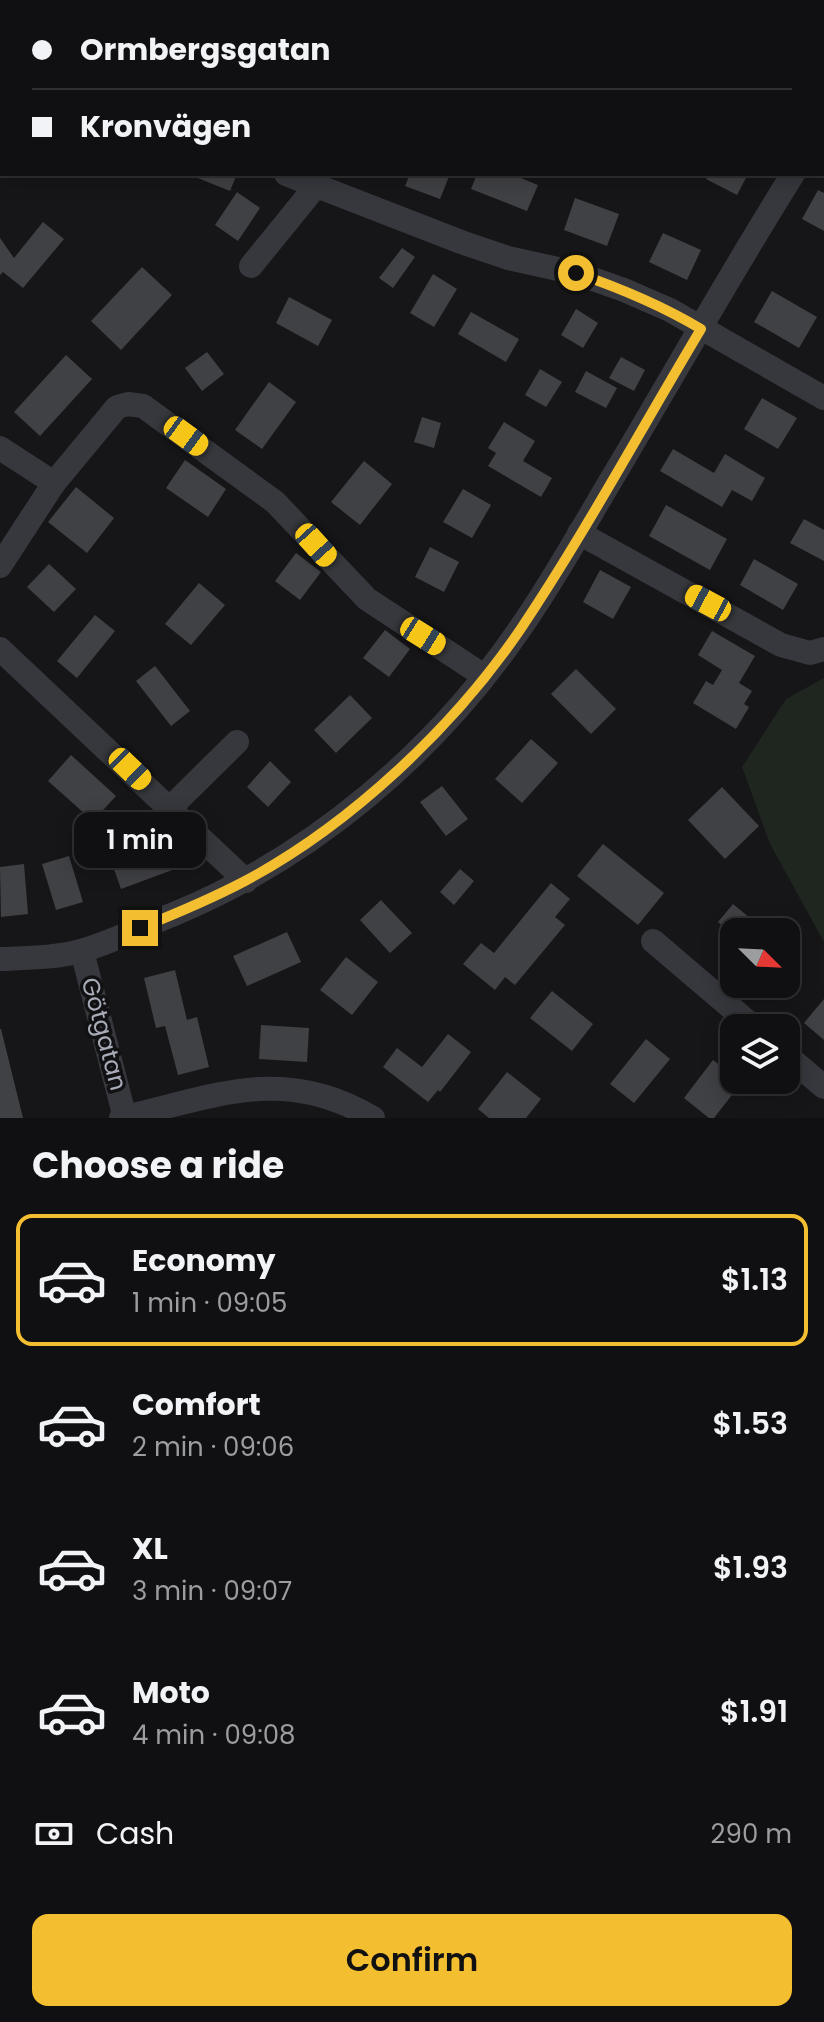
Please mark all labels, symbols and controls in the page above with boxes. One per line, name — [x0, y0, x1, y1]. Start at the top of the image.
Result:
text: Ormbergsgatan — [80, 28, 331, 71]
text: Kronvägen — [80, 105, 251, 148]
route start — [558, 255, 594, 291]
car — [160, 412, 212, 460]
car — [291, 519, 341, 571]
car — [681, 581, 735, 625]
car — [396, 613, 450, 659]
car — [104, 744, 156, 794]
callout: 1 min — [74, 812, 206, 868]
text: 1 min — [106, 822, 174, 858]
route end — [122, 910, 158, 946]
north arrow — [720, 918, 800, 998]
map controls — [720, 918, 800, 1094]
street label: Götgatan — [74, 974, 135, 1094]
button: layers — [720, 1014, 800, 1094]
text: Choose a ride — [32, 1140, 284, 1191]
text: Economy — [132, 1239, 276, 1282]
icon: car — [36, 1244, 108, 1316]
text: $1.13 — [721, 1258, 788, 1301]
text: 1 min · 09:05 — [132, 1285, 287, 1321]
text: Comfort — [132, 1383, 261, 1426]
icon: car — [36, 1388, 108, 1460]
text: $1.53 — [712, 1402, 788, 1445]
text: 2 min · 09:06 — [132, 1429, 294, 1465]
text: XL — [132, 1527, 168, 1570]
icon: car — [36, 1532, 108, 1604]
text: $1.93 — [713, 1546, 788, 1589]
text: 3 min · 09:07 — [132, 1573, 292, 1609]
text: Moto — [132, 1671, 210, 1714]
icon: car — [36, 1676, 108, 1748]
text: $1.91 — [720, 1690, 788, 1733]
text: 4 min · 09:08 — [132, 1717, 296, 1753]
icon: cash — [32, 1812, 76, 1856]
text: Cash — [96, 1812, 174, 1855]
text: 290 m — [711, 1816, 792, 1852]
button: Confirm — [32, 1914, 792, 2006]

